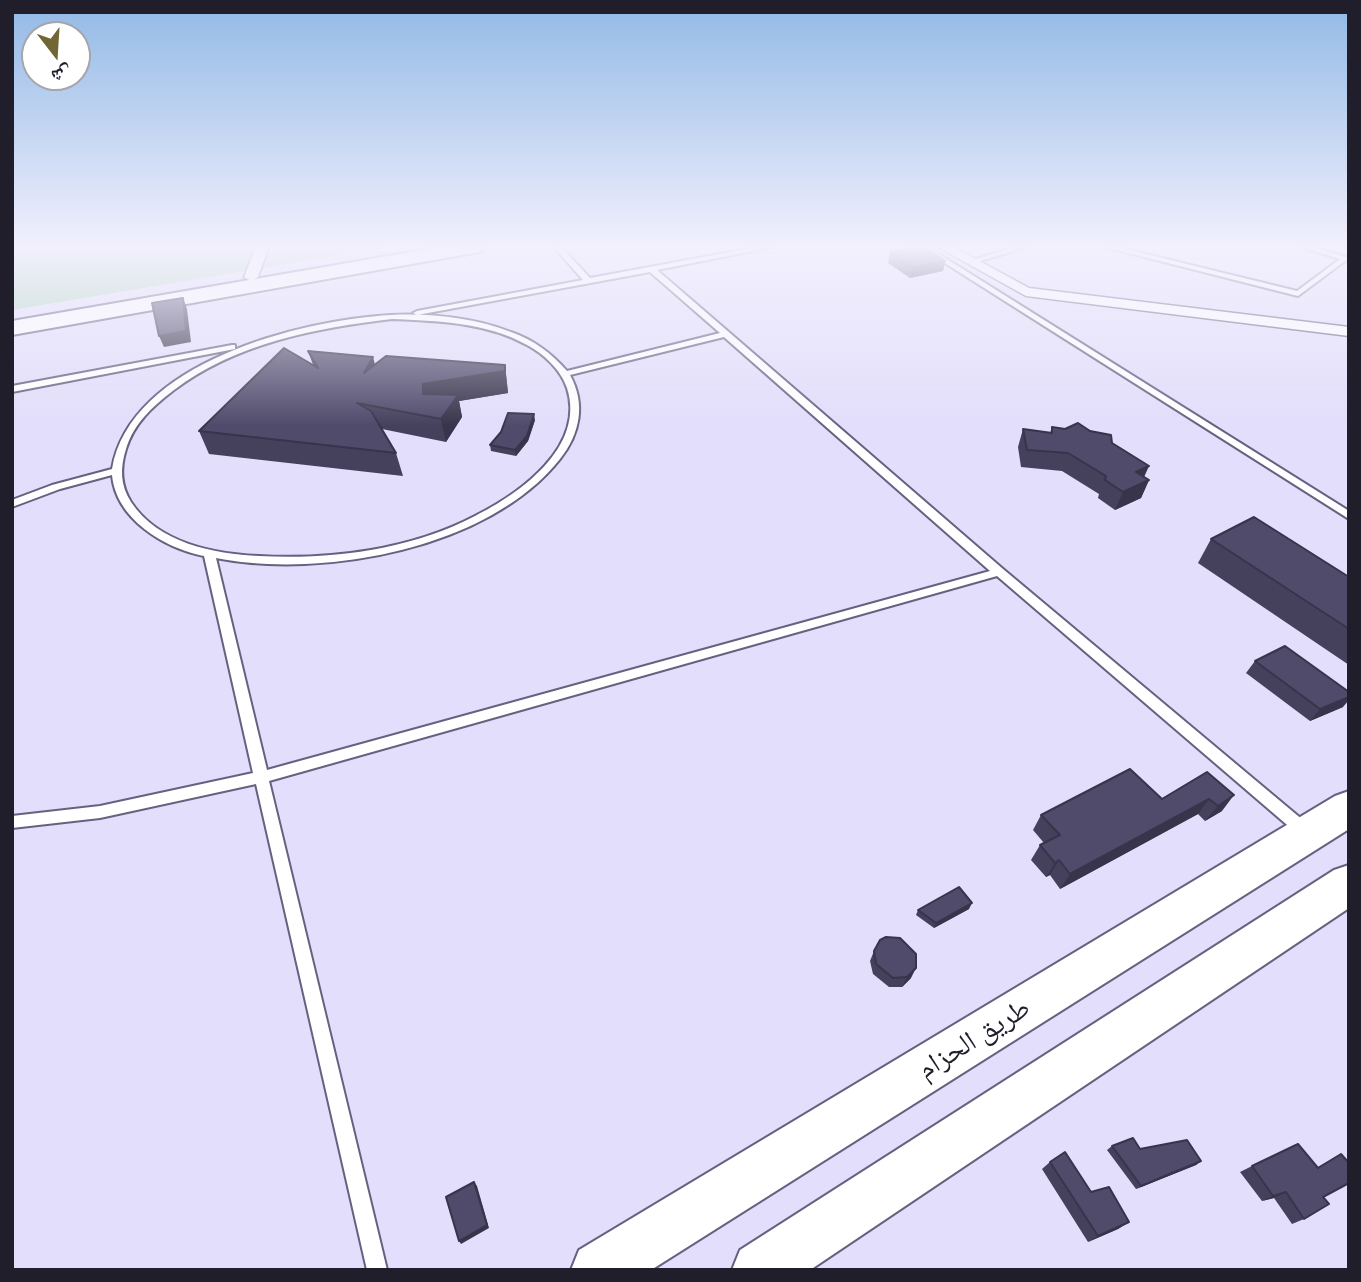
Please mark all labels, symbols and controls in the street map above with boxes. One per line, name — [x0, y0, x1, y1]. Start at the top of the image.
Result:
north arrow — [21, 21, 91, 91]
text: ش — [49, 61, 75, 89]
street label: طريق الحزام — [911, 991, 1037, 1087]

